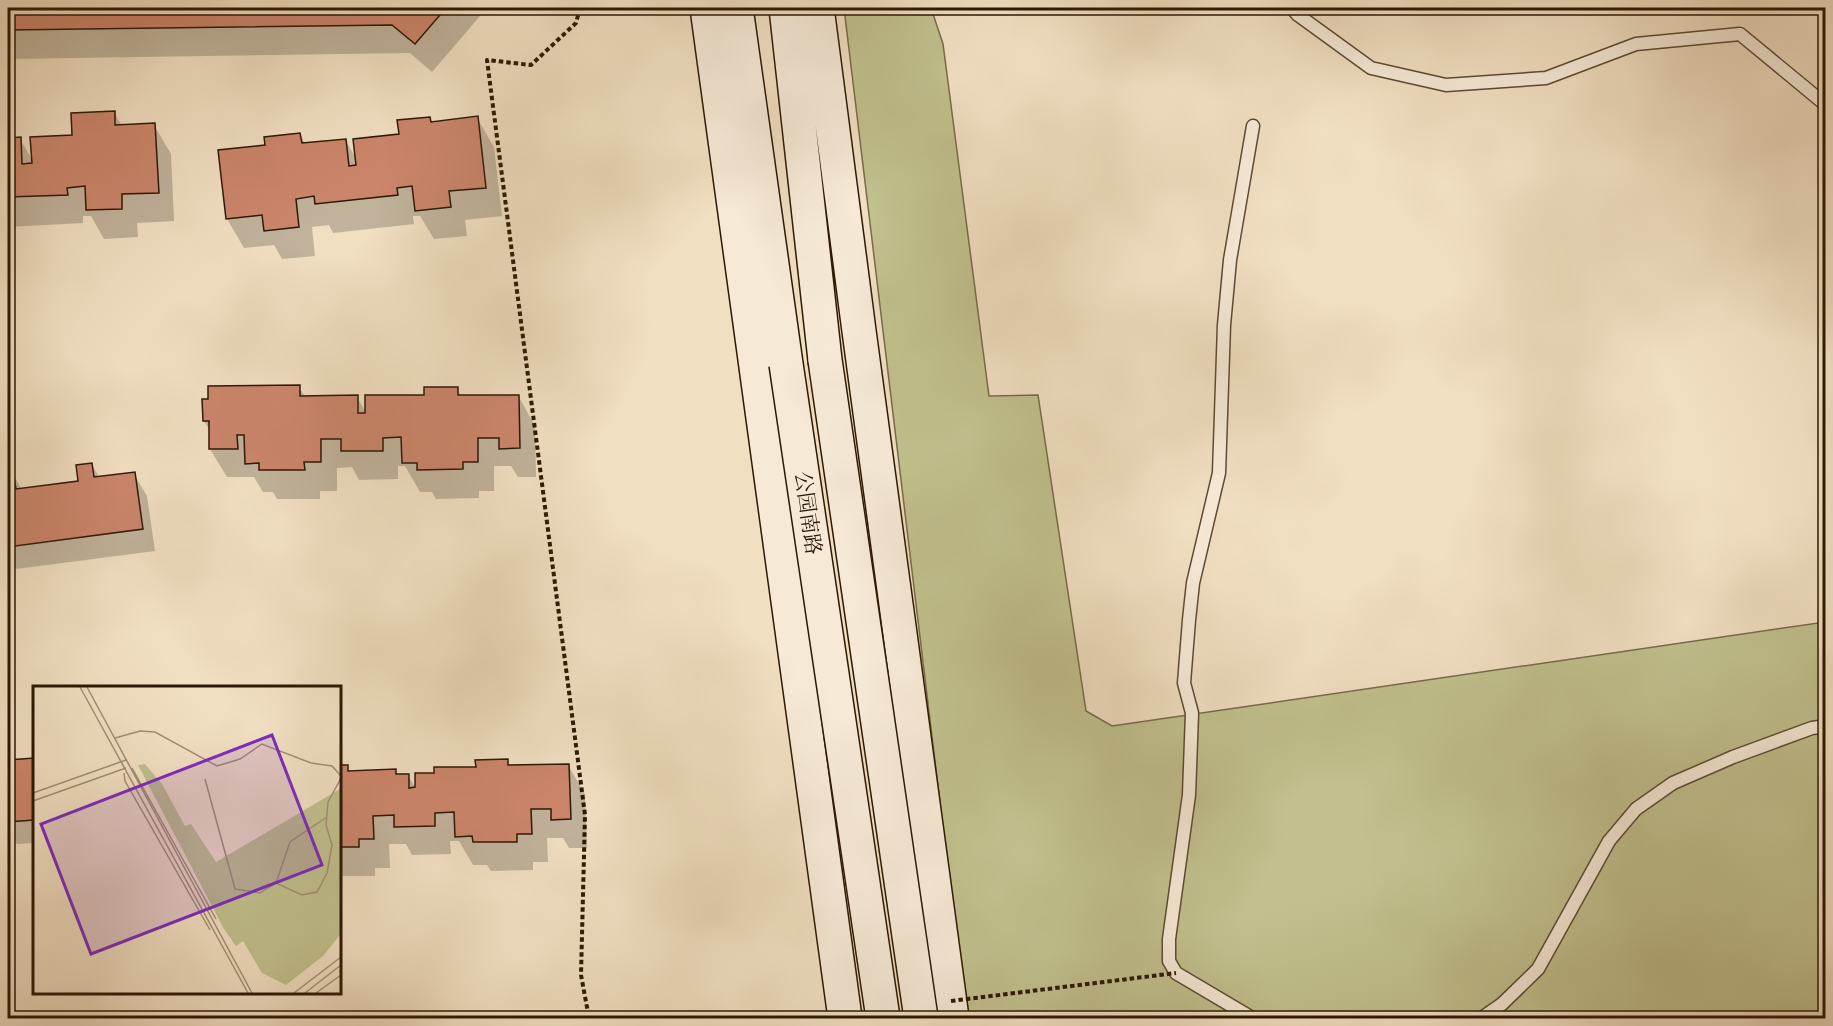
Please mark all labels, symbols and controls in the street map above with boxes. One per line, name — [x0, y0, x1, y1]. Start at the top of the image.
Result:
street label: 公园南路 — [788, 470, 827, 557]
inset map — [33, 686, 340, 993]

